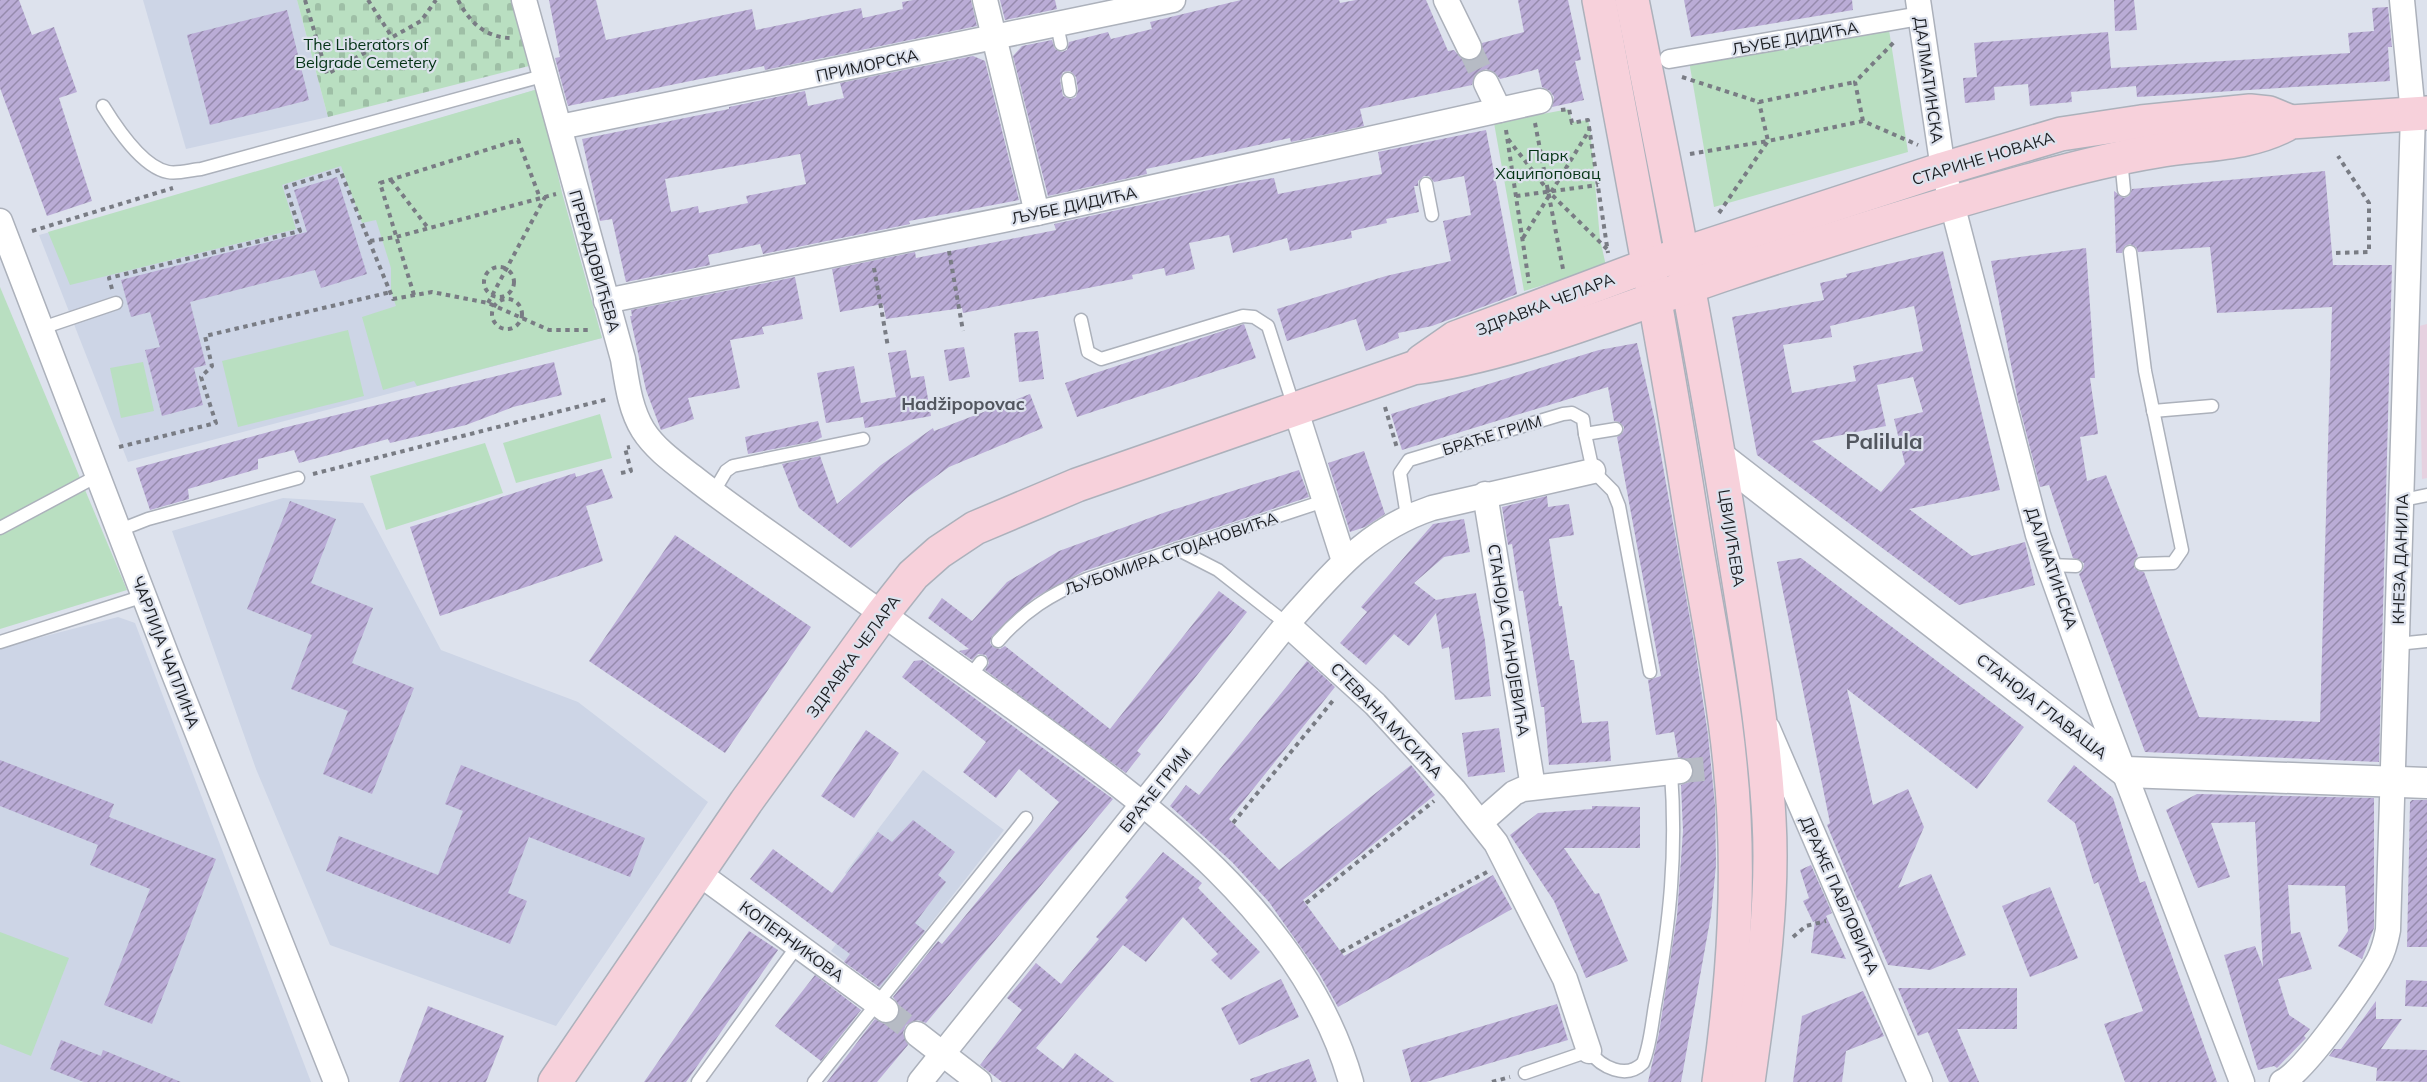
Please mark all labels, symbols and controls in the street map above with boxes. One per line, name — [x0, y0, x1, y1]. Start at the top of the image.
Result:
street label: ДАЛМАТИНСКА — [1910, 15, 1948, 145]
street label: ЉУБЕ ДИДИЋА — [1730, 17, 1860, 59]
park label: The Liberators of Belgrade Cemetery — [295, 34, 437, 72]
street label: ПРИМОРСКА — [814, 44, 920, 86]
street label: СТАРИНЕ НОВАКА — [1909, 127, 2057, 189]
park label: Парк Хаџипоповац — [1495, 145, 1601, 183]
street label: ЉУБЕ ДИДИЋА — [1009, 182, 1139, 228]
street label: ПРЕРАДОВИЋЕВА — [565, 188, 625, 335]
street label: ЗДРАВКА ЧЕЛАРА — [1473, 268, 1617, 340]
district label: Hadžipopovac — [901, 392, 1025, 415]
street label: БРАЋЕ ГРИМ — [1440, 410, 1544, 460]
district label: Palilula — [1845, 427, 1923, 455]
street label: ЦВИЈИЋЕВА — [1714, 488, 1750, 588]
street label: КНЕЗА ДАНИЛА — [2388, 493, 2412, 625]
street label: ДАЛМАТИНСКА — [2022, 504, 2082, 632]
street label: ЉУБОМИРА СТОЈАНОВИЋА — [1062, 507, 1280, 599]
street label: СТАНОЈА СТАНОЈЕВИЋА — [1484, 542, 1534, 738]
street label: ЧАРЛИЈА ЧАПЛИНА — [128, 573, 204, 731]
street label: ЗДРАВКА ЧЕЛАРА — [802, 591, 904, 721]
street label: СТАНОЈА ГЛАВАША — [1973, 649, 2111, 763]
street label: СТЕВАНА МУСИЋА — [1327, 658, 1447, 782]
street label: БРАЋЕ ГРИМ — [1115, 744, 1195, 836]
street label: ДРАЖЕ ПАВЛОВИЋА — [1796, 813, 1884, 977]
street label: КОПЕРНИКОВА — [736, 896, 848, 986]

